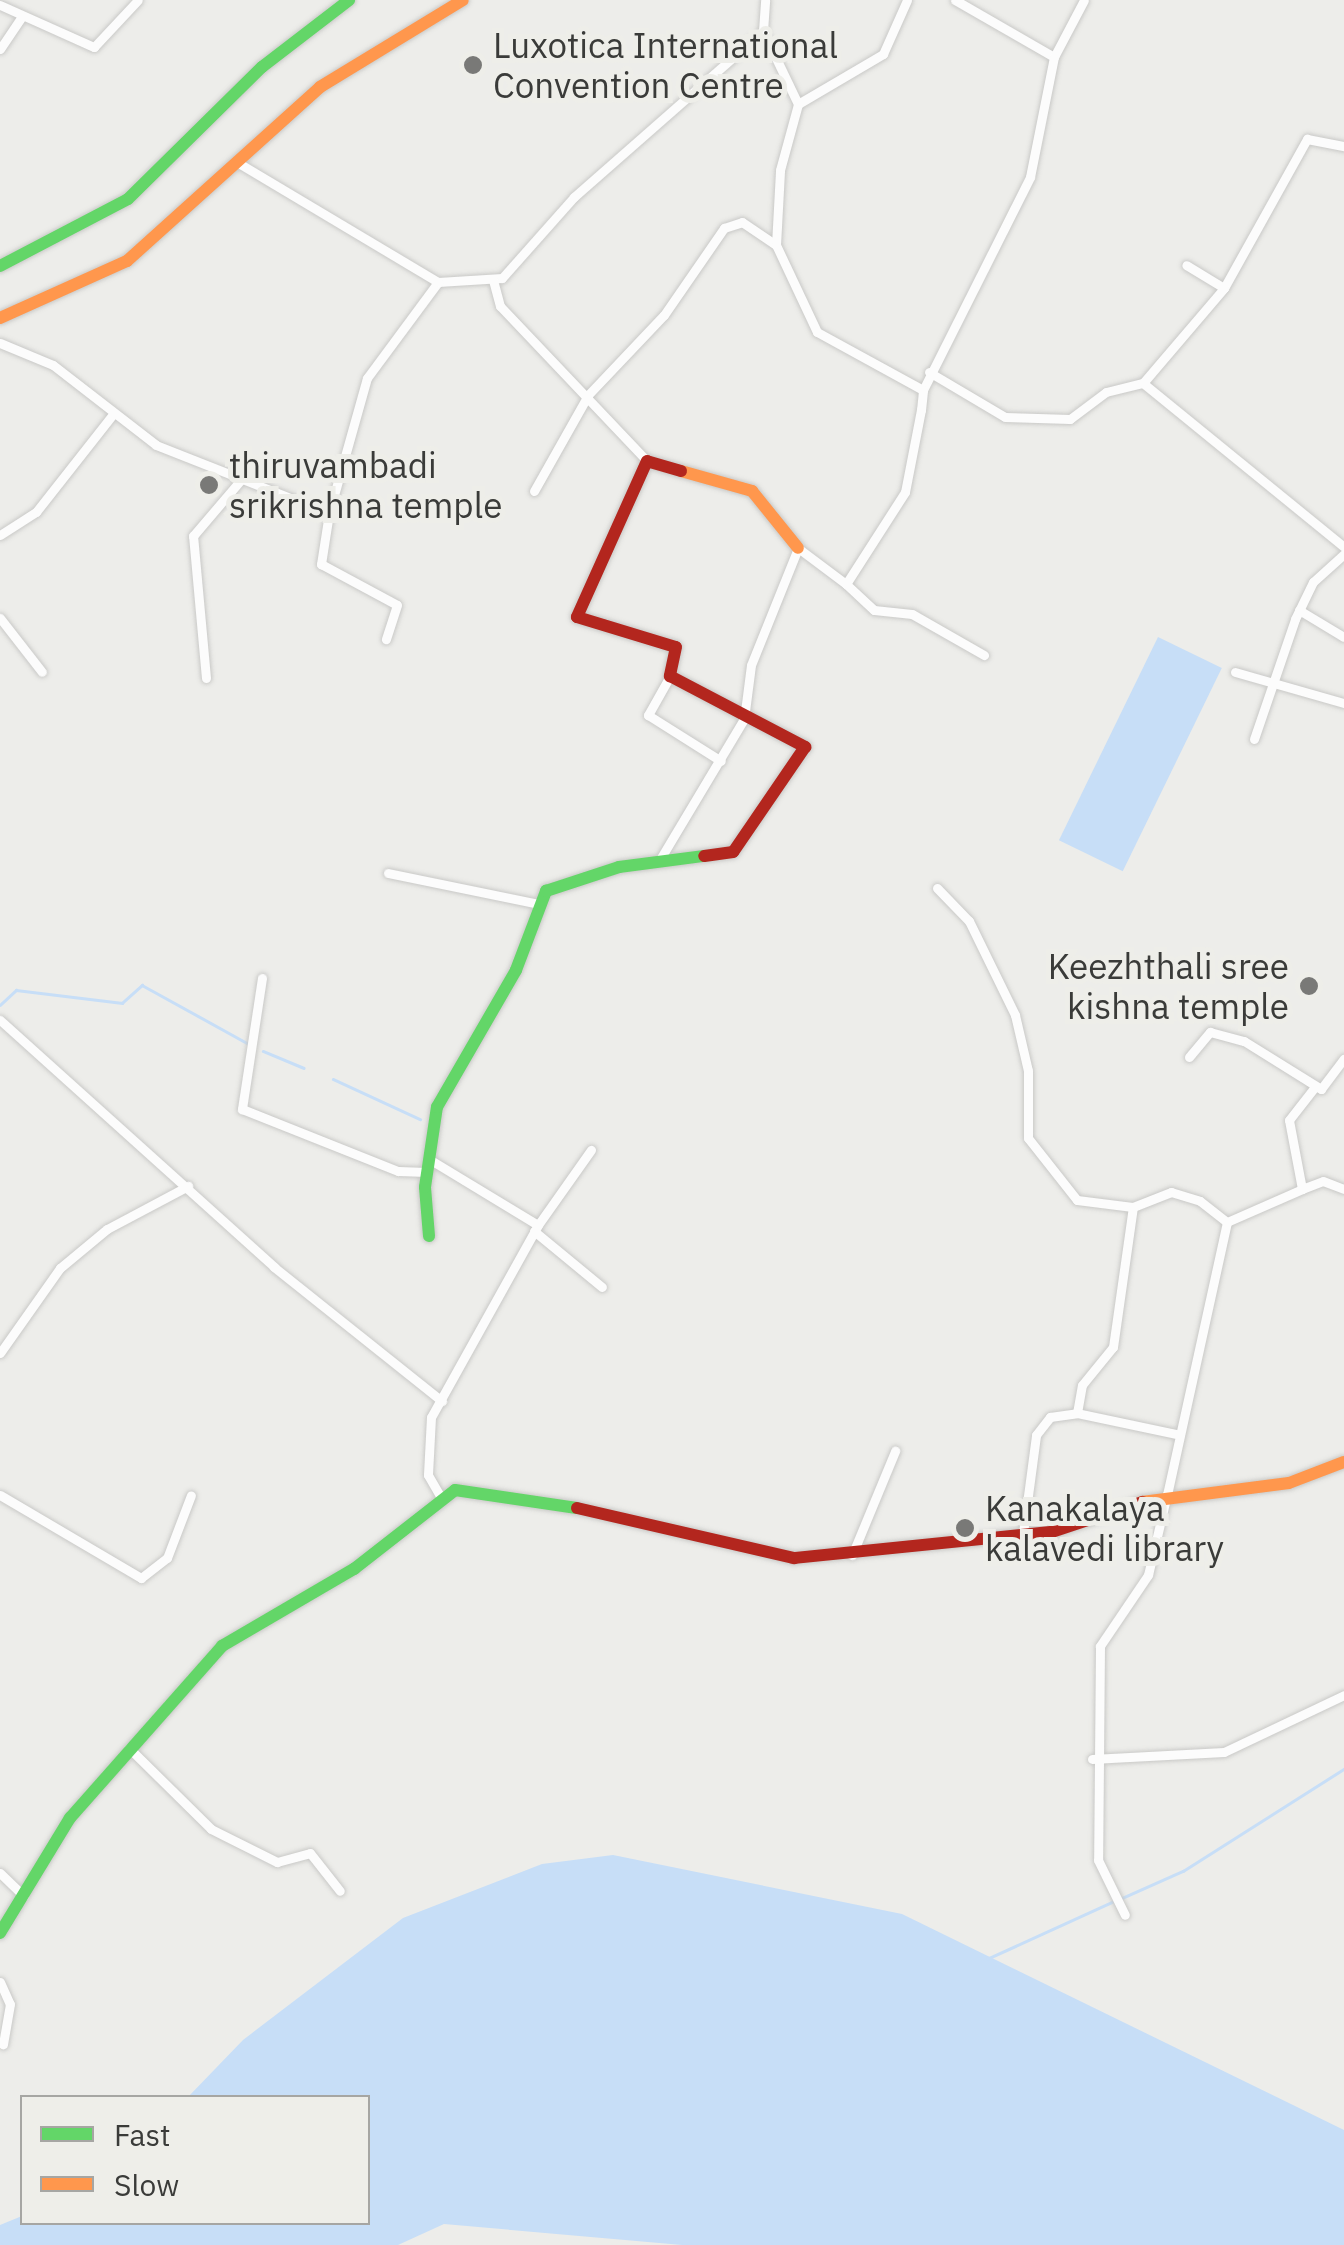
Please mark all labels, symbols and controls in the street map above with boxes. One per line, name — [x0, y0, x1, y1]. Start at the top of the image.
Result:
place label: Luxotica International Convention Centre — [493, 24, 838, 106]
marker: Luxotica International Convention Centre — [462, 54, 484, 76]
place label: thiruvambadi srikrishna temple — [229, 444, 502, 526]
marker: thiruvambadi srikrishna temple — [198, 474, 220, 496]
place label: Keezhthali sree kishna temple — [1048, 945, 1289, 1027]
marker: Keezhthali sree kishna temple — [1298, 975, 1320, 997]
place label: Kanakalaya kalavedi library — [985, 1487, 1224, 1569]
marker: Kanakalaya kalavedi library — [954, 1517, 976, 1539]
legend — [20, 2095, 370, 2225]
text: Fast — [114, 2115, 171, 2154]
text: Slow — [114, 2165, 179, 2204]

